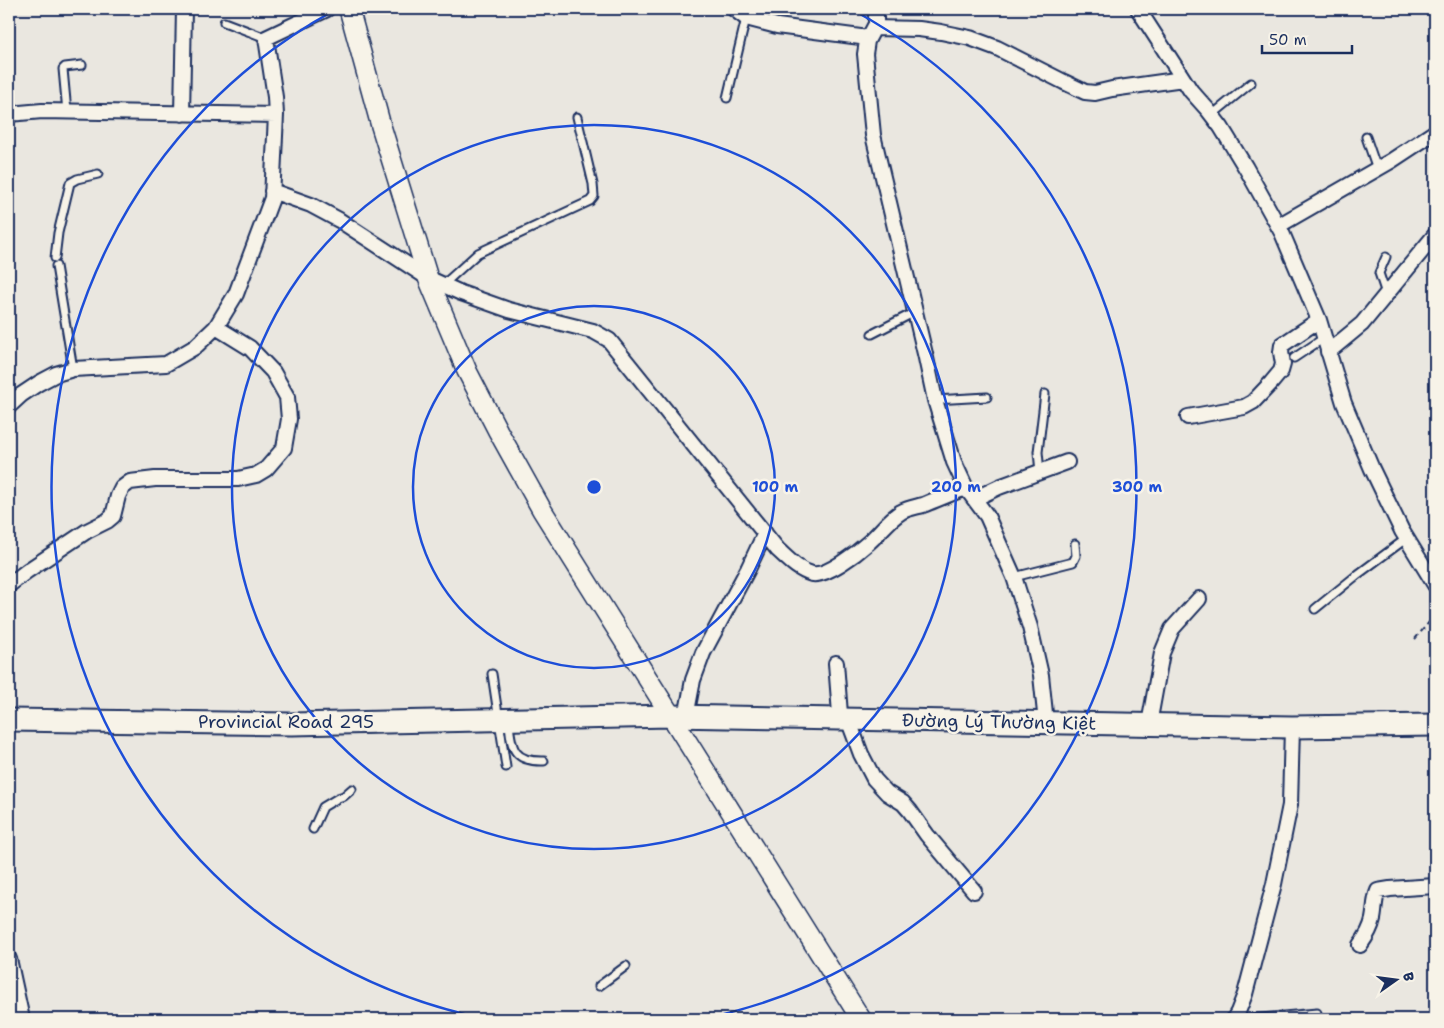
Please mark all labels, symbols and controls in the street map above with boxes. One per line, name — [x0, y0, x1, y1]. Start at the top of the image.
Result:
scale bar — [1262, 22, 1352, 54]
text: 50 m — [1269, 30, 1307, 50]
text: 100 m — [752, 477, 798, 497]
text: 200 m — [931, 477, 981, 497]
text: 300 m — [1112, 477, 1162, 497]
centre of rings — [585, 478, 603, 496]
street label: Đường Lý Thường Kiệt — [902, 708, 1096, 736]
street label: Provincial Road 295 — [198, 710, 374, 734]
north arrow — [1372, 956, 1422, 1006]
text: B — [1399, 970, 1418, 984]

